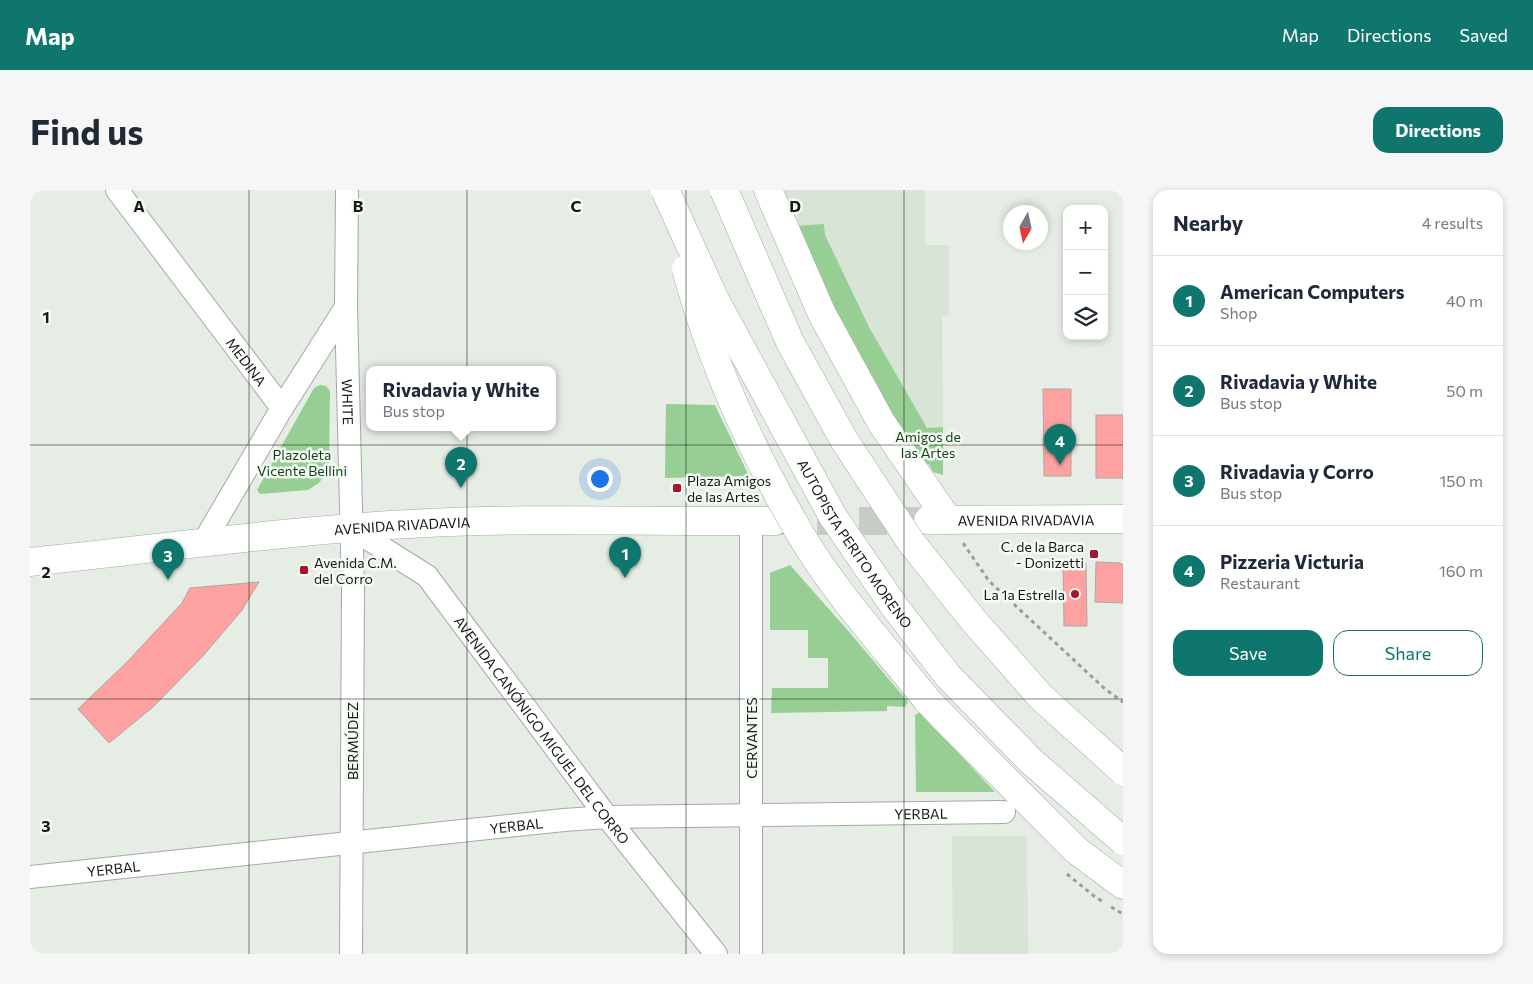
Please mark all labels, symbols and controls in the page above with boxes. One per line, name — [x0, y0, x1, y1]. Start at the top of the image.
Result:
text: Map — [25, 21, 75, 50]
text: Map — [1282, 24, 1319, 46]
text: Directions — [1347, 24, 1431, 46]
text: Saved — [1459, 24, 1508, 46]
button: Directions — [1373, 107, 1503, 153]
text: Find us — [30, 109, 144, 152]
text: A — [133, 196, 145, 215]
text: B — [353, 196, 364, 215]
text: C — [571, 196, 582, 215]
text: D — [789, 196, 801, 215]
north arrow — [1003, 205, 1048, 250]
map controls — [1063, 205, 1108, 340]
button: + — [1063, 205, 1108, 250]
text: Nearby — [1173, 210, 1243, 235]
text: 4 results — [1422, 213, 1483, 232]
button: − — [1063, 250, 1108, 295]
text: American Computers — [1220, 280, 1405, 303]
text: 1 — [1185, 291, 1193, 310]
text: 40 m — [1446, 291, 1483, 310]
button: layers — [1063, 295, 1108, 340]
text: Shop — [1220, 303, 1258, 322]
text: 1 — [42, 307, 50, 326]
street label: MEDINA — [223, 334, 271, 389]
popup — [366, 366, 556, 431]
text: Rivadavia y White — [1220, 370, 1377, 393]
text: Rivadavia y White — [383, 378, 539, 401]
street label: WHITE — [339, 379, 357, 425]
text: 2 — [1184, 381, 1194, 400]
text: 50 m — [1446, 381, 1483, 400]
text: Bus stop — [1220, 393, 1282, 412]
text: Bus stop — [383, 401, 445, 420]
pin: 4 — [1044, 424, 1076, 465]
park label: Amigos de las Artes — [895, 428, 961, 461]
park label: Plazoleta Vicente Bellini — [257, 446, 347, 479]
pin: 2 — [445, 447, 477, 488]
street label: AUTOPISTA PERITO MORENO — [795, 456, 916, 631]
text: Rivadavia y Corro — [1220, 460, 1374, 483]
your location — [587, 466, 613, 492]
text: 3 — [1184, 471, 1194, 490]
text: 150 m — [1440, 471, 1483, 490]
place label: Plaza Amigos de las Artes — [687, 472, 771, 505]
marker: Plaza Amigos de las Artes — [671, 482, 683, 494]
text: Bus stop — [1220, 483, 1282, 502]
street label: AVENIDA RIVADAVIA — [958, 511, 1095, 528]
street label: AVENIDA RIVADAVIA — [333, 513, 471, 538]
pin: 1 — [609, 537, 641, 578]
place label: C. de la Barca - Donizetti — [1001, 538, 1084, 571]
pin: 3 — [152, 539, 184, 580]
marker: C. de la Barca - Donizetti — [1088, 548, 1100, 560]
text: Pizzeria Victuria — [1220, 550, 1364, 573]
place label: Avenida C.M. del Corro — [314, 554, 397, 587]
text: 4 — [1184, 561, 1194, 580]
text: 160 m — [1439, 561, 1483, 580]
text: 2 — [41, 562, 51, 581]
marker: Avenida C.M. del Corro — [298, 564, 310, 576]
text: Restaurant — [1220, 573, 1300, 592]
place label: La 1a Estrella — [983, 586, 1065, 603]
marker: La 1a Estrella — [1069, 588, 1081, 600]
street label: AVENIDA CANÓNIGO MIGUEL DEL CORRO — [451, 612, 633, 847]
button: Save — [1173, 630, 1323, 676]
button: Share — [1333, 630, 1483, 676]
street label: CERVANTES — [743, 697, 760, 779]
street label: BERMÚDEZ — [344, 702, 361, 780]
street label: YERBAL — [894, 804, 948, 822]
street label: YERBAL — [489, 814, 544, 836]
text: 3 — [41, 816, 51, 835]
street label: YERBAL — [86, 857, 141, 879]

